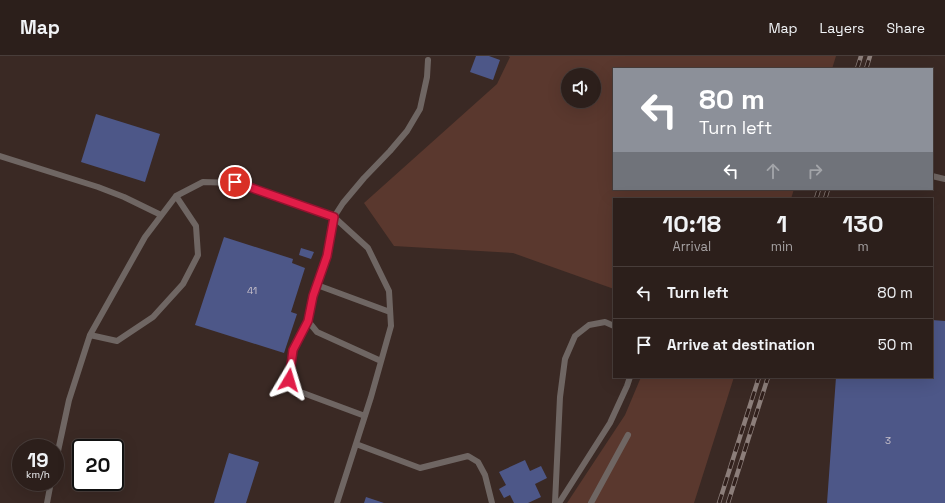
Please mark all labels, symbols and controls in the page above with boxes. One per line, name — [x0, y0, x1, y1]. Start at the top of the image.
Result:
text: Map — [20, 15, 60, 40]
text: Map — [768, 19, 798, 37]
text: Layers — [820, 19, 864, 37]
text: Share — [886, 19, 925, 37]
map controls — [561, 68, 601, 108]
button: sound — [561, 68, 601, 108]
text: 80 m — [699, 81, 765, 117]
icon: left — [633, 84, 685, 136]
text: Turn left — [699, 116, 772, 139]
icon: left — [720, 160, 742, 182]
icon: ahead — [762, 160, 784, 182]
icon: right — [804, 160, 826, 182]
pin — [218, 165, 252, 199]
icon: arrive — [224, 171, 246, 193]
text: 10:18 — [662, 208, 721, 239]
text: 1 — [776, 208, 787, 239]
text: 130 — [843, 208, 884, 239]
text: Arrival — [673, 238, 711, 255]
text: min — [771, 238, 793, 255]
text: m — [857, 238, 869, 255]
icon: left — [633, 282, 655, 304]
text: Turn left — [667, 283, 729, 302]
text: 80 m — [877, 283, 913, 302]
house number: 41 — [247, 284, 257, 297]
icon: arrive — [633, 334, 655, 356]
text: Arrive at destination — [667, 335, 815, 354]
text: 50 m — [878, 335, 913, 354]
position arrow — [268, 359, 310, 401]
house number: 3 — [885, 434, 891, 447]
speed limit sign: 20 — [72, 439, 124, 491]
text: 19 — [27, 447, 49, 473]
text: km/h — [26, 468, 50, 481]

